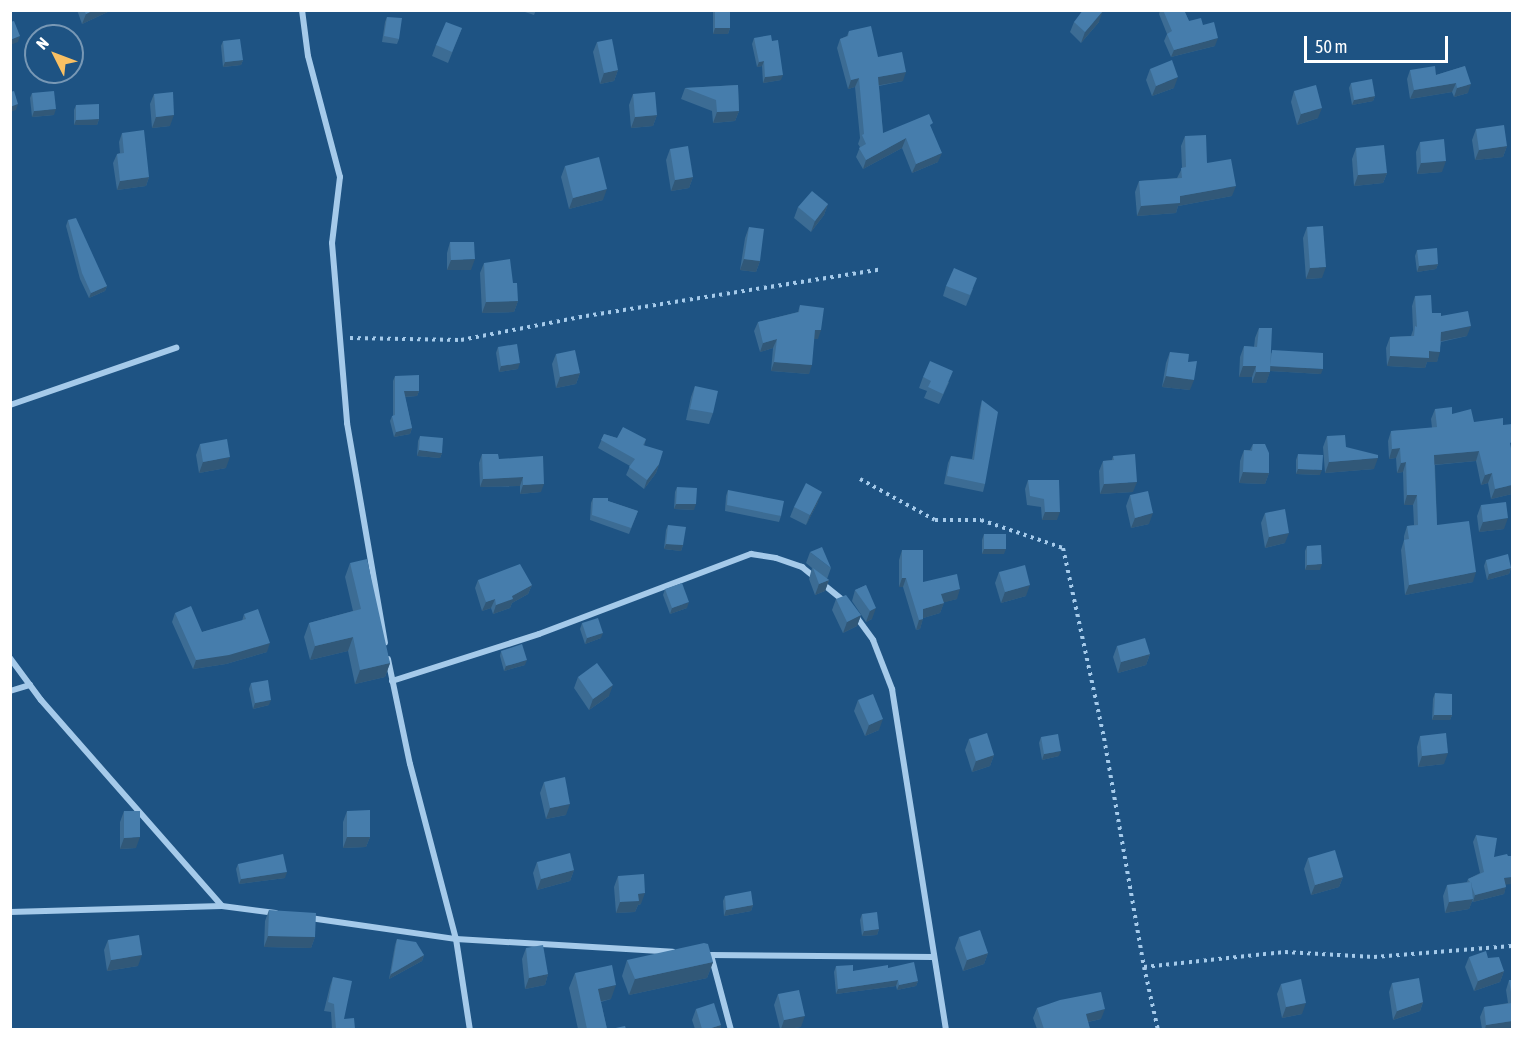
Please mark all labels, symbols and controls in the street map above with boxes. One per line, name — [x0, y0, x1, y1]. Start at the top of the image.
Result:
north arrow — [24, 24, 84, 84]
scale bar — [1307, 24, 1451, 62]
text: N — [32, 34, 52, 53]
text: 50 m — [1315, 36, 1347, 57]

